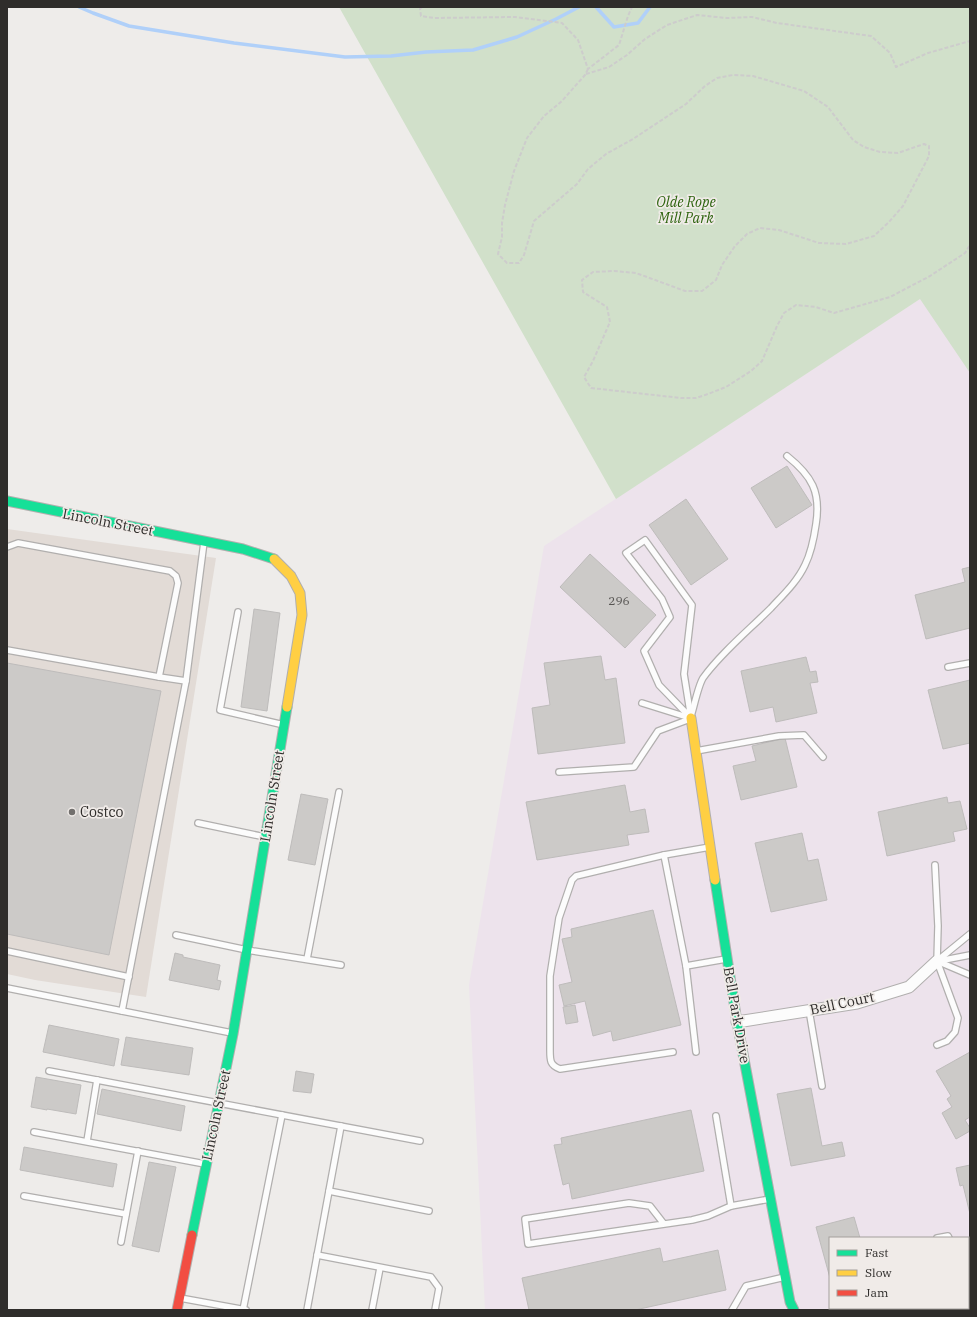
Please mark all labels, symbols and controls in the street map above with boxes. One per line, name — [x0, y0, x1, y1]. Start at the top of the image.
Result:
park label: Olde Rope Mill Park — [656, 193, 716, 227]
street label: Lincoln Street — [61, 504, 155, 540]
house number: 296 — [608, 593, 630, 608]
street label: Lincoln Street — [256, 749, 288, 843]
place label: Costco — [80, 803, 124, 821]
marker: Costco — [67, 807, 77, 817]
street label: Bell Park Drive — [720, 965, 754, 1065]
street label: Bell Court — [808, 987, 876, 1019]
street label: Lincoln Street — [198, 1068, 234, 1162]
legend — [829, 1237, 969, 1309]
text: Fast — [865, 1245, 889, 1260]
text: Slow — [865, 1265, 892, 1280]
text: Jam — [865, 1285, 889, 1300]

